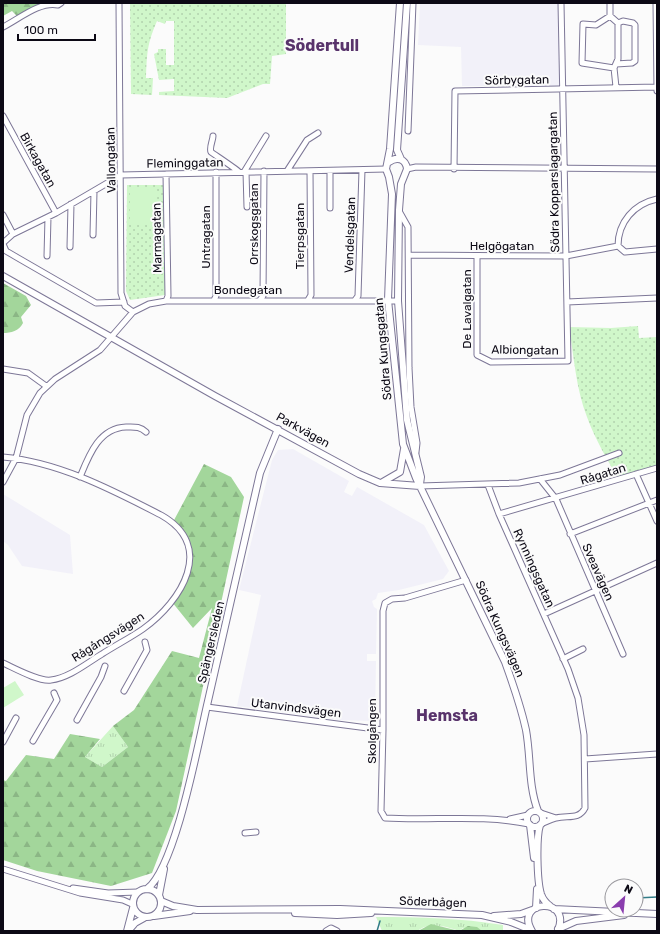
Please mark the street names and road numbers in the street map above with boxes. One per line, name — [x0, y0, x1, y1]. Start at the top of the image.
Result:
street label: Sörbygatan — [485, 72, 549, 88]
street label: Södra Kopparslagargatan — [546, 111, 562, 253]
street label: Vallongatan — [103, 127, 119, 193]
street label: Birkagatan — [17, 130, 59, 190]
street label: Fleminggatan — [146, 155, 224, 171]
street label: Orrskogsgatan — [247, 183, 261, 265]
street label: Vendelsgatan — [342, 197, 358, 273]
street label: Marmagatan — [149, 203, 165, 273]
street label: Tierpsgatan — [293, 203, 307, 269]
street label: Untragatan — [199, 205, 213, 269]
street label: Helgögatan — [470, 239, 534, 253]
street label: De Lavalgatan — [460, 269, 474, 349]
street label: Bondegatan — [214, 283, 282, 297]
street label: Södra Kungsgatan — [372, 297, 394, 401]
street label: Albiongatan — [491, 342, 559, 358]
street label: Parkvägen — [274, 410, 332, 450]
street label: Rågatan — [579, 460, 627, 488]
street label: Rynningsgatan — [510, 526, 558, 610]
street label: Sveavägen — [579, 541, 617, 603]
street label: Södra Kungsvägen — [472, 579, 528, 679]
street label: Spängersleden — [195, 600, 227, 684]
street label: Rågångsvägen — [69, 609, 147, 665]
street label: Utanvindsvägen — [250, 696, 342, 720]
street label: Skolgången — [365, 698, 379, 764]
street label: Söderbågen — [399, 894, 467, 910]

